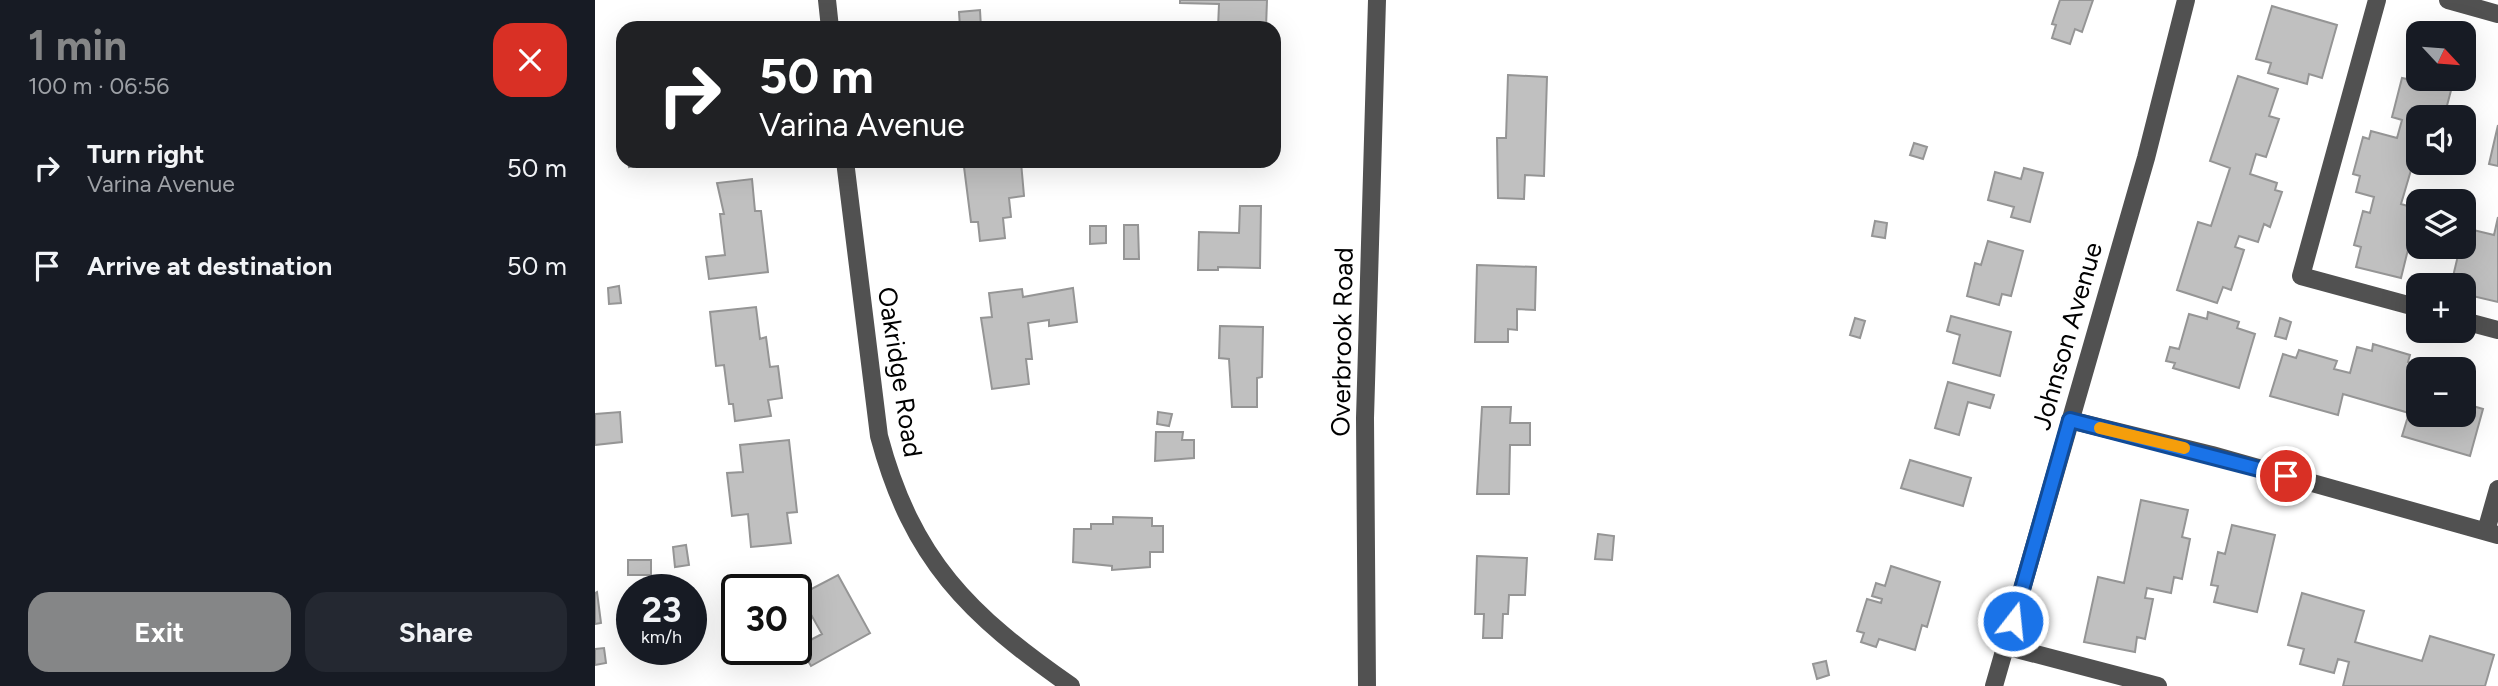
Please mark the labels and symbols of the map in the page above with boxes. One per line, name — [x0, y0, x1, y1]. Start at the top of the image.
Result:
north arrow — [2406, 21, 2476, 91]
street label: Johnson Avenue — [2025, 239, 2109, 433]
street label: Overbrook Road — [1324, 247, 1360, 437]
street label: Oakridge Road — [871, 285, 929, 459]
pin — [2256, 446, 2316, 506]
speed limit sign: 30 — [721, 574, 812, 665]
position arrow — [1976, 584, 2050, 658]

